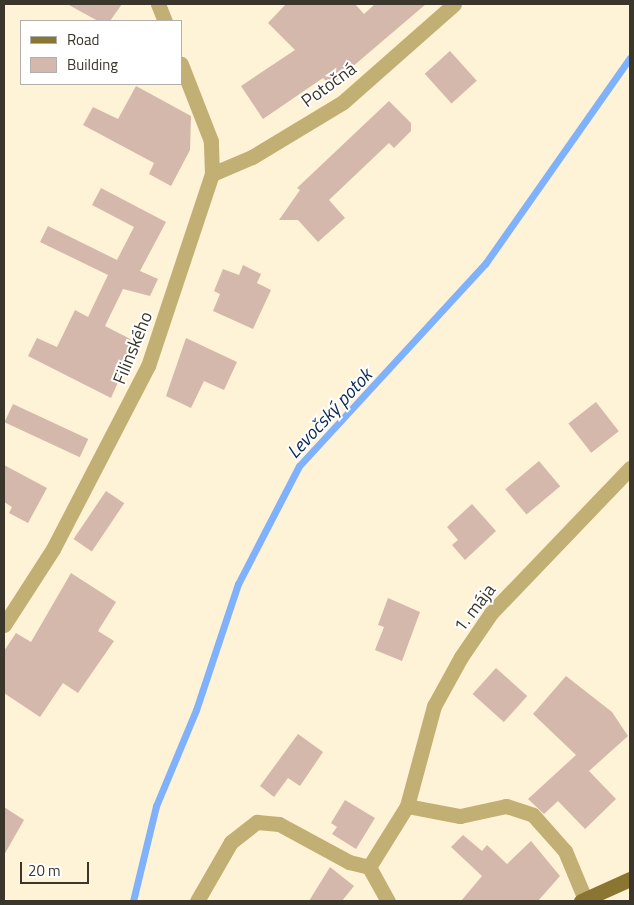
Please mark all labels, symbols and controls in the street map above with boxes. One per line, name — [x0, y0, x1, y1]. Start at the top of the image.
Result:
legend — [20, 20, 182, 85]
text: Road — [67, 28, 99, 51]
text: Building — [67, 53, 118, 76]
street label: Potočná — [297, 58, 361, 112]
street label: Filinského — [109, 309, 157, 387]
water label: Levočský potok — [282, 363, 376, 463]
street label: 1. mája — [450, 580, 500, 636]
scale bar — [22, 852, 91, 884]
text: 20 m — [28, 859, 61, 882]

